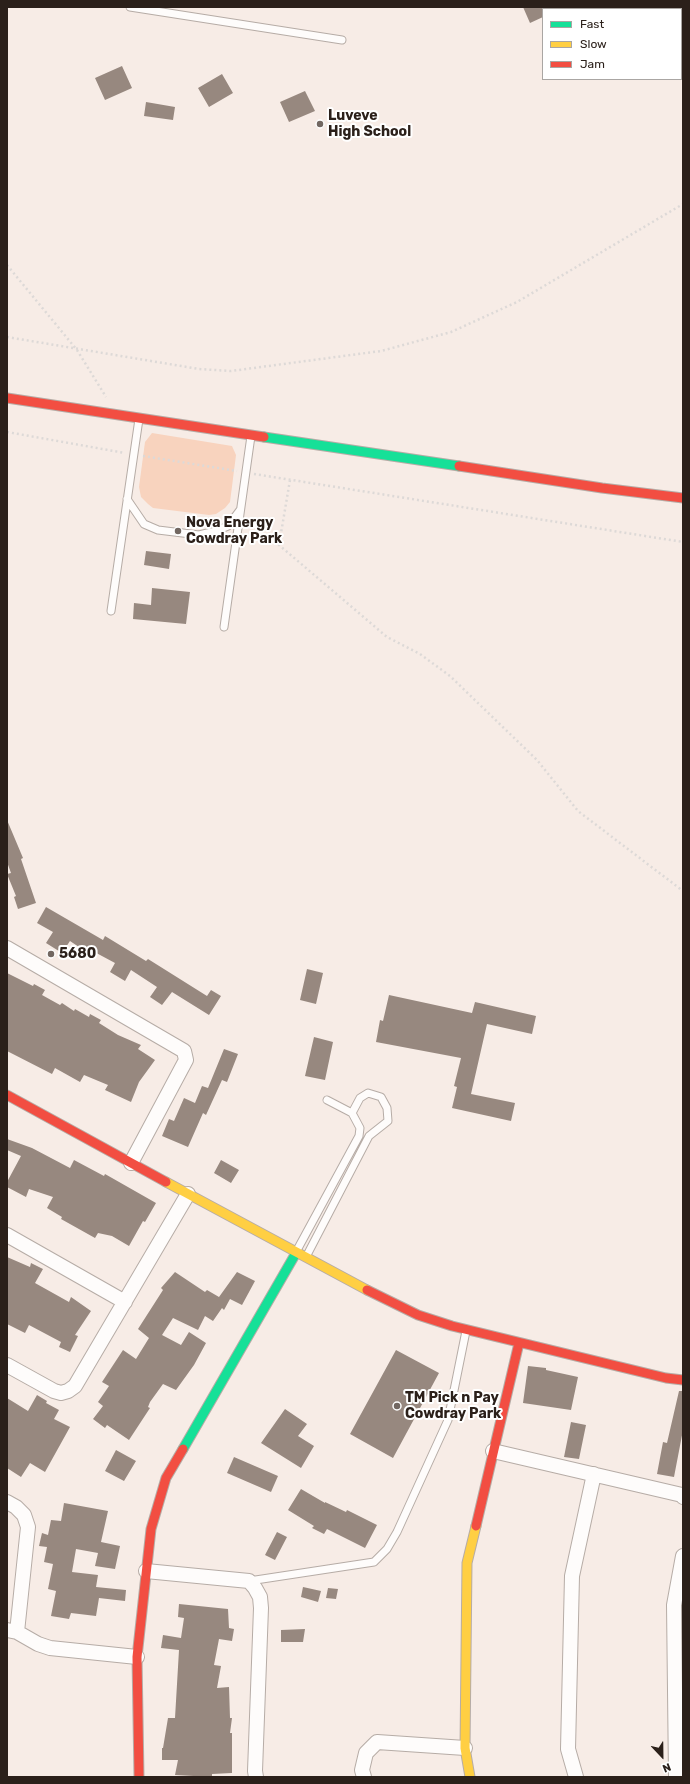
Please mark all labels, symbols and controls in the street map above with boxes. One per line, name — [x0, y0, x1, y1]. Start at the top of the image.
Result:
legend — [542, 8, 682, 80]
text: Fast — [580, 17, 604, 31]
text: Slow — [580, 37, 607, 51]
text: Jam — [580, 57, 605, 71]
place label: Luveve High School — [328, 108, 411, 140]
marker: Luveve High School — [315, 119, 325, 129]
place label: Nova Energy Cowdray Park — [186, 515, 282, 548]
marker: Nova Energy Cowdray Park — [173, 526, 183, 536]
place label: 5680 — [59, 946, 96, 962]
marker: 5680 — [46, 949, 56, 959]
place label: TM Pick n Pay Cowdray Park — [405, 1390, 501, 1422]
marker: TM Pick n Pay Cowdray Park — [392, 1401, 402, 1411]
north arrow — [642, 1736, 682, 1776]
text: N — [661, 1760, 673, 1775]

